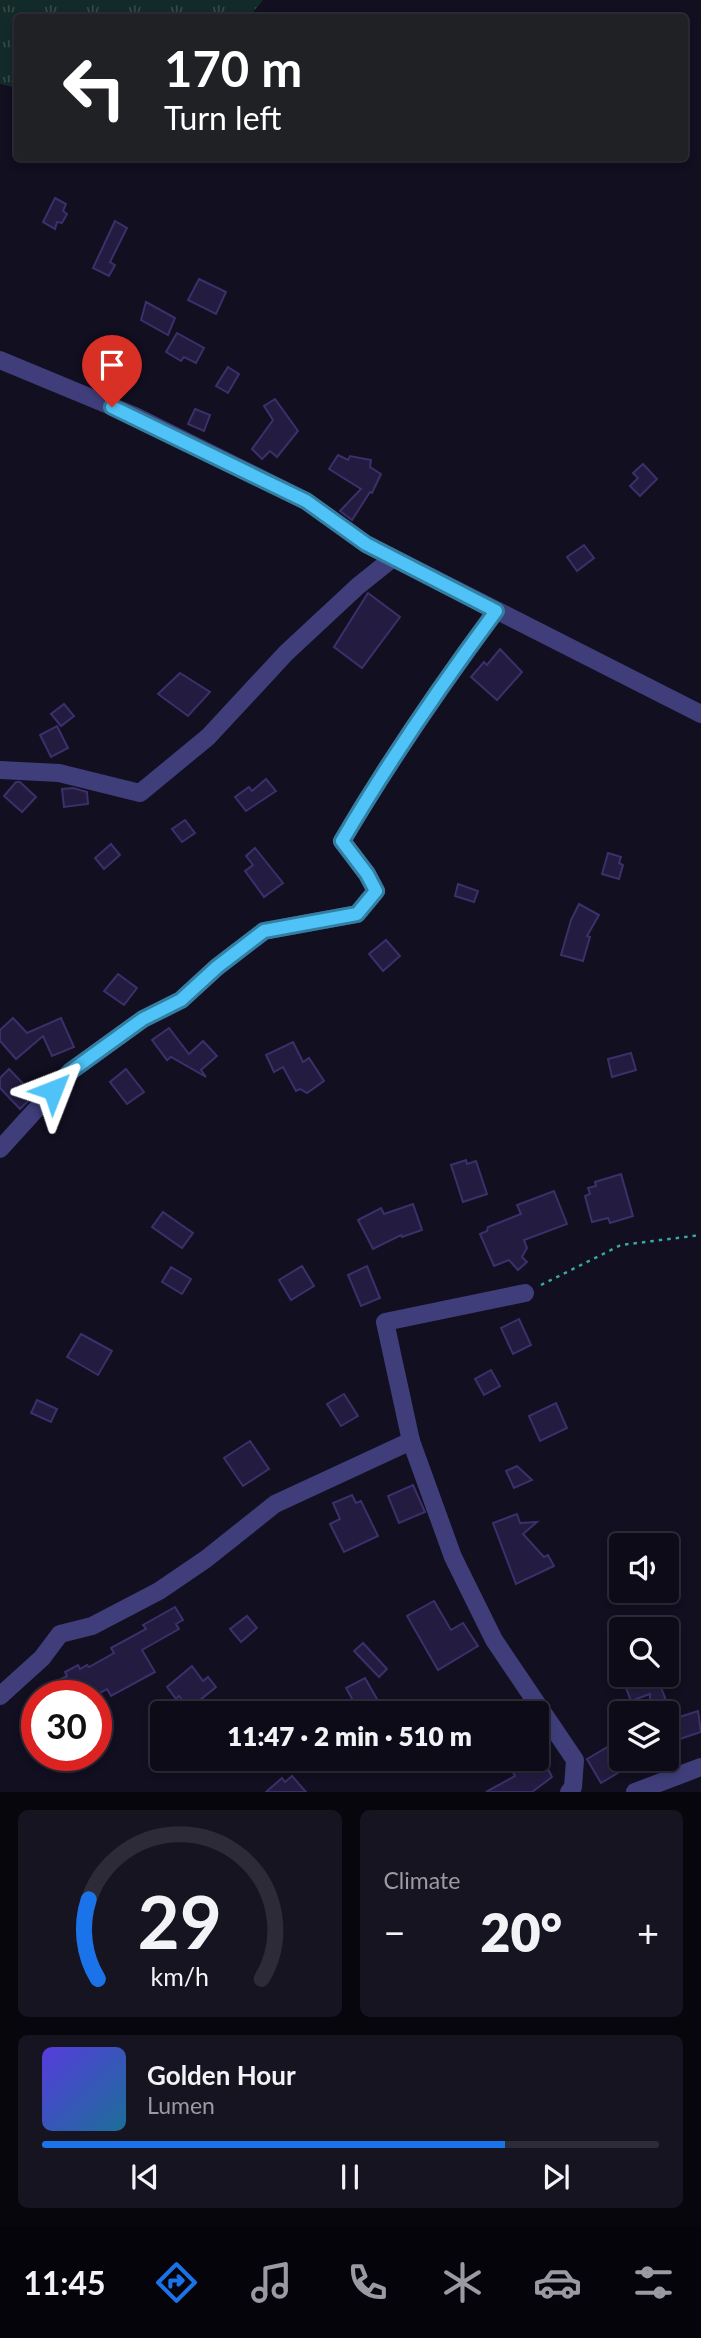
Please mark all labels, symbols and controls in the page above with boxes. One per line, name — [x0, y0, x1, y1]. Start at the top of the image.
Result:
text: 170 m — [164, 39, 302, 97]
icon: left — [49, 42, 140, 133]
text: Turn left — [164, 98, 281, 137]
pin — [82, 335, 142, 407]
icon: arrive — [93, 346, 131, 384]
position arrow — [16, 1053, 90, 1127]
map controls — [609, 1533, 679, 1771]
button: sound — [609, 1533, 679, 1603]
button: search — [609, 1617, 679, 1687]
speed limit sign: 30 — [21, 1680, 112, 1771]
button: layers — [609, 1701, 679, 1771]
text: 11:47 · 2 min · 510 m — [227, 1720, 472, 1752]
text: Climate — [384, 1866, 460, 1894]
text: 29 — [138, 1878, 222, 1966]
text: 20° — [480, 1901, 562, 1963]
text: − — [384, 1909, 406, 1955]
text: + — [637, 1909, 659, 1955]
text: km/h — [150, 1961, 209, 1991]
text: Golden Hour — [147, 2059, 296, 2091]
text: Lumen — [147, 2091, 215, 2119]
icon: previous — [126, 2158, 164, 2196]
icon: pause — [331, 2158, 369, 2196]
icon: next — [537, 2158, 575, 2196]
icon: directions — [152, 2258, 201, 2307]
icon: music — [247, 2258, 296, 2307]
icon: phone — [343, 2258, 392, 2307]
icon: climate — [438, 2258, 487, 2307]
icon: car — [533, 2258, 582, 2307]
icon: filters — [629, 2258, 678, 2307]
text: 11:45 — [23, 2263, 106, 2302]

